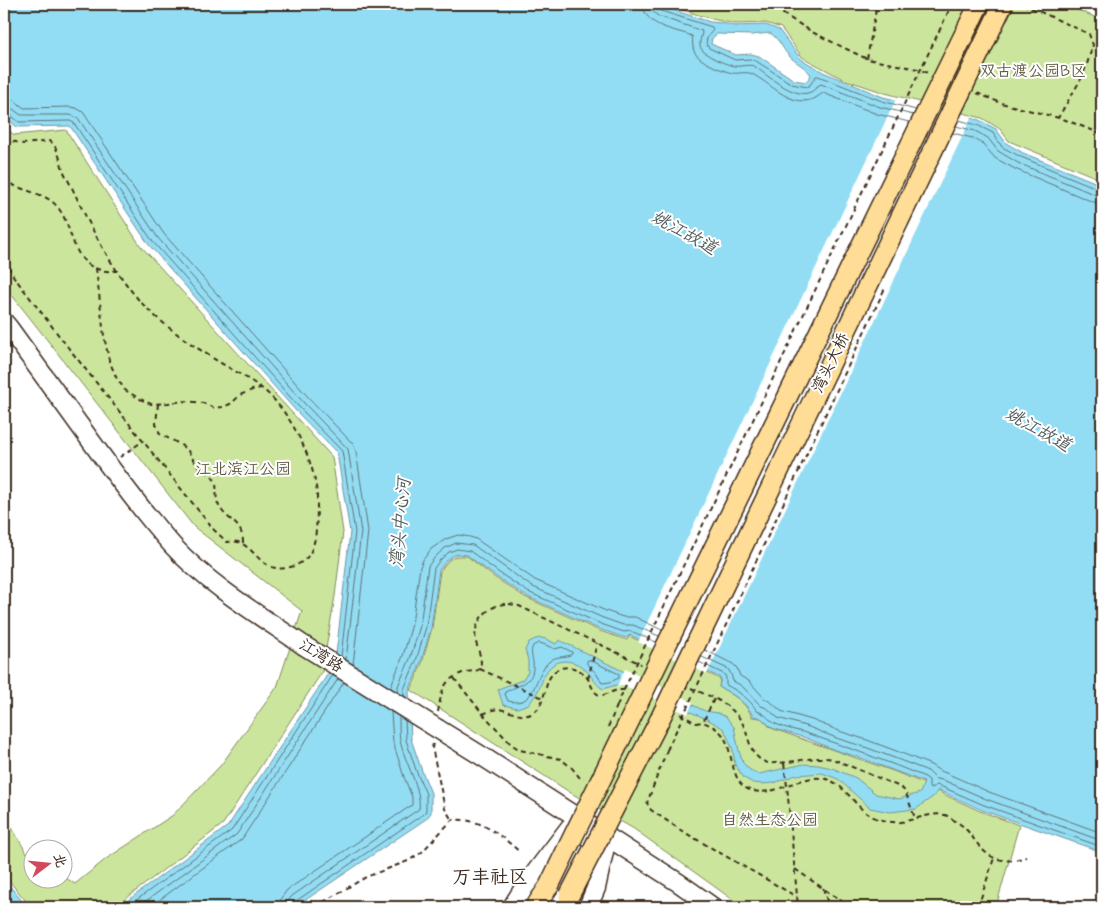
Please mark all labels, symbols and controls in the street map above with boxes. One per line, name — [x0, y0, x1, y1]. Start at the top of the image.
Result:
park label: 双古渡公园B区 — [980, 61, 1086, 82]
water label: 姚江故道 — [647, 205, 723, 262]
street label: 湾头大桥 — [808, 330, 854, 396]
water label: 姚江故道 — [1001, 402, 1077, 459]
park label: 江北滨江公园 — [195, 459, 291, 480]
water label: 湾头中心河 — [385, 474, 417, 569]
street label: 江湾路 — [295, 634, 347, 678]
park label: 自然生态公园 — [722, 810, 818, 831]
north arrow — [22, 838, 72, 888]
text: 北 — [49, 851, 70, 870]
district label: 万丰社区 — [452, 865, 528, 890]

